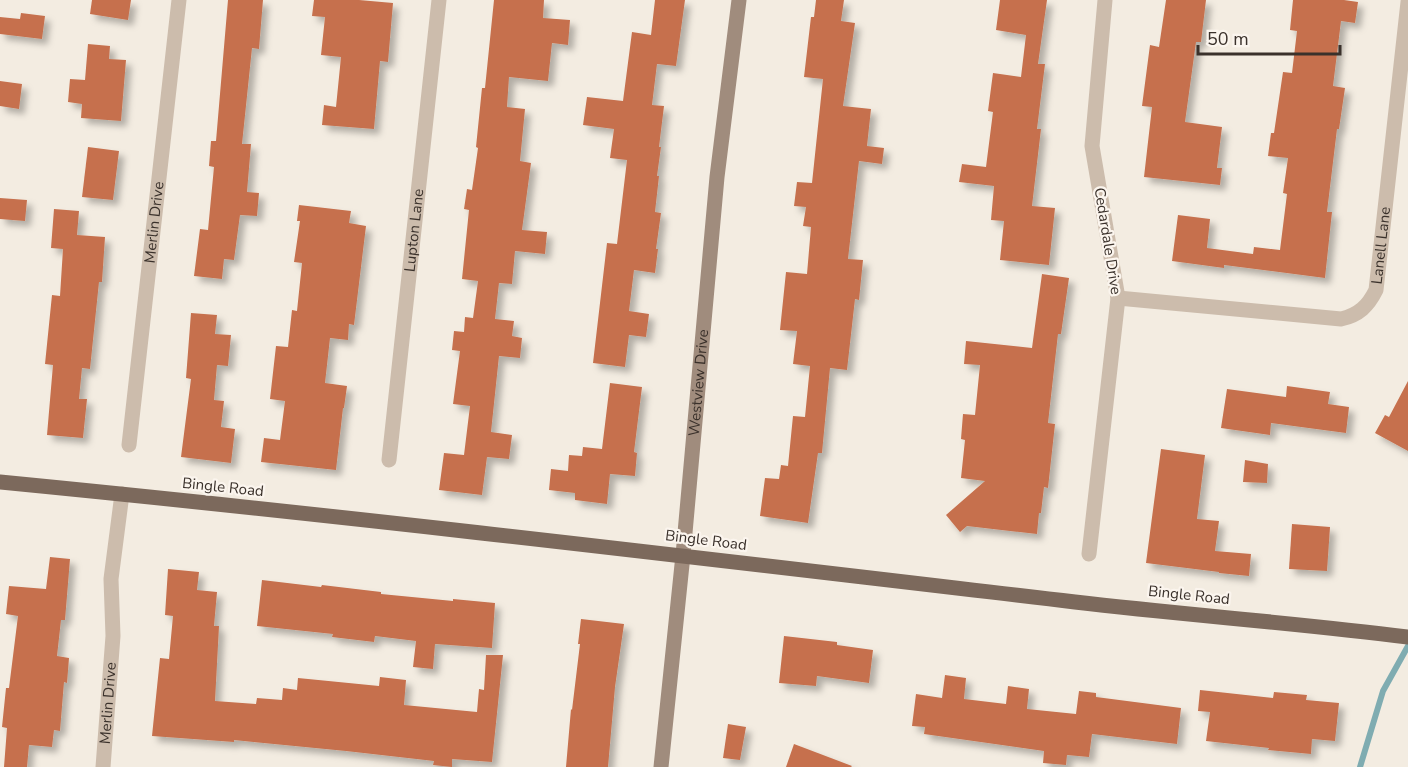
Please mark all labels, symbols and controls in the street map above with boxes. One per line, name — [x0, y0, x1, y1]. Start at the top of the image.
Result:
scale bar — [1198, 18, 1340, 56]
text: 50 m — [1207, 27, 1249, 51]
street label: Merlin Drive — [139, 180, 169, 264]
street label: Cedardale Drive — [1090, 186, 1126, 296]
street label: Lupton Lane — [400, 188, 428, 273]
street label: Lanell Lane — [1367, 206, 1395, 285]
street label: Westview Drive — [684, 328, 713, 437]
street label: Bingle Road — [181, 473, 265, 501]
street label: Bingle Road — [664, 525, 748, 555]
street label: Bingle Road — [1147, 581, 1231, 609]
street label: Merlin Drive — [95, 661, 121, 745]

